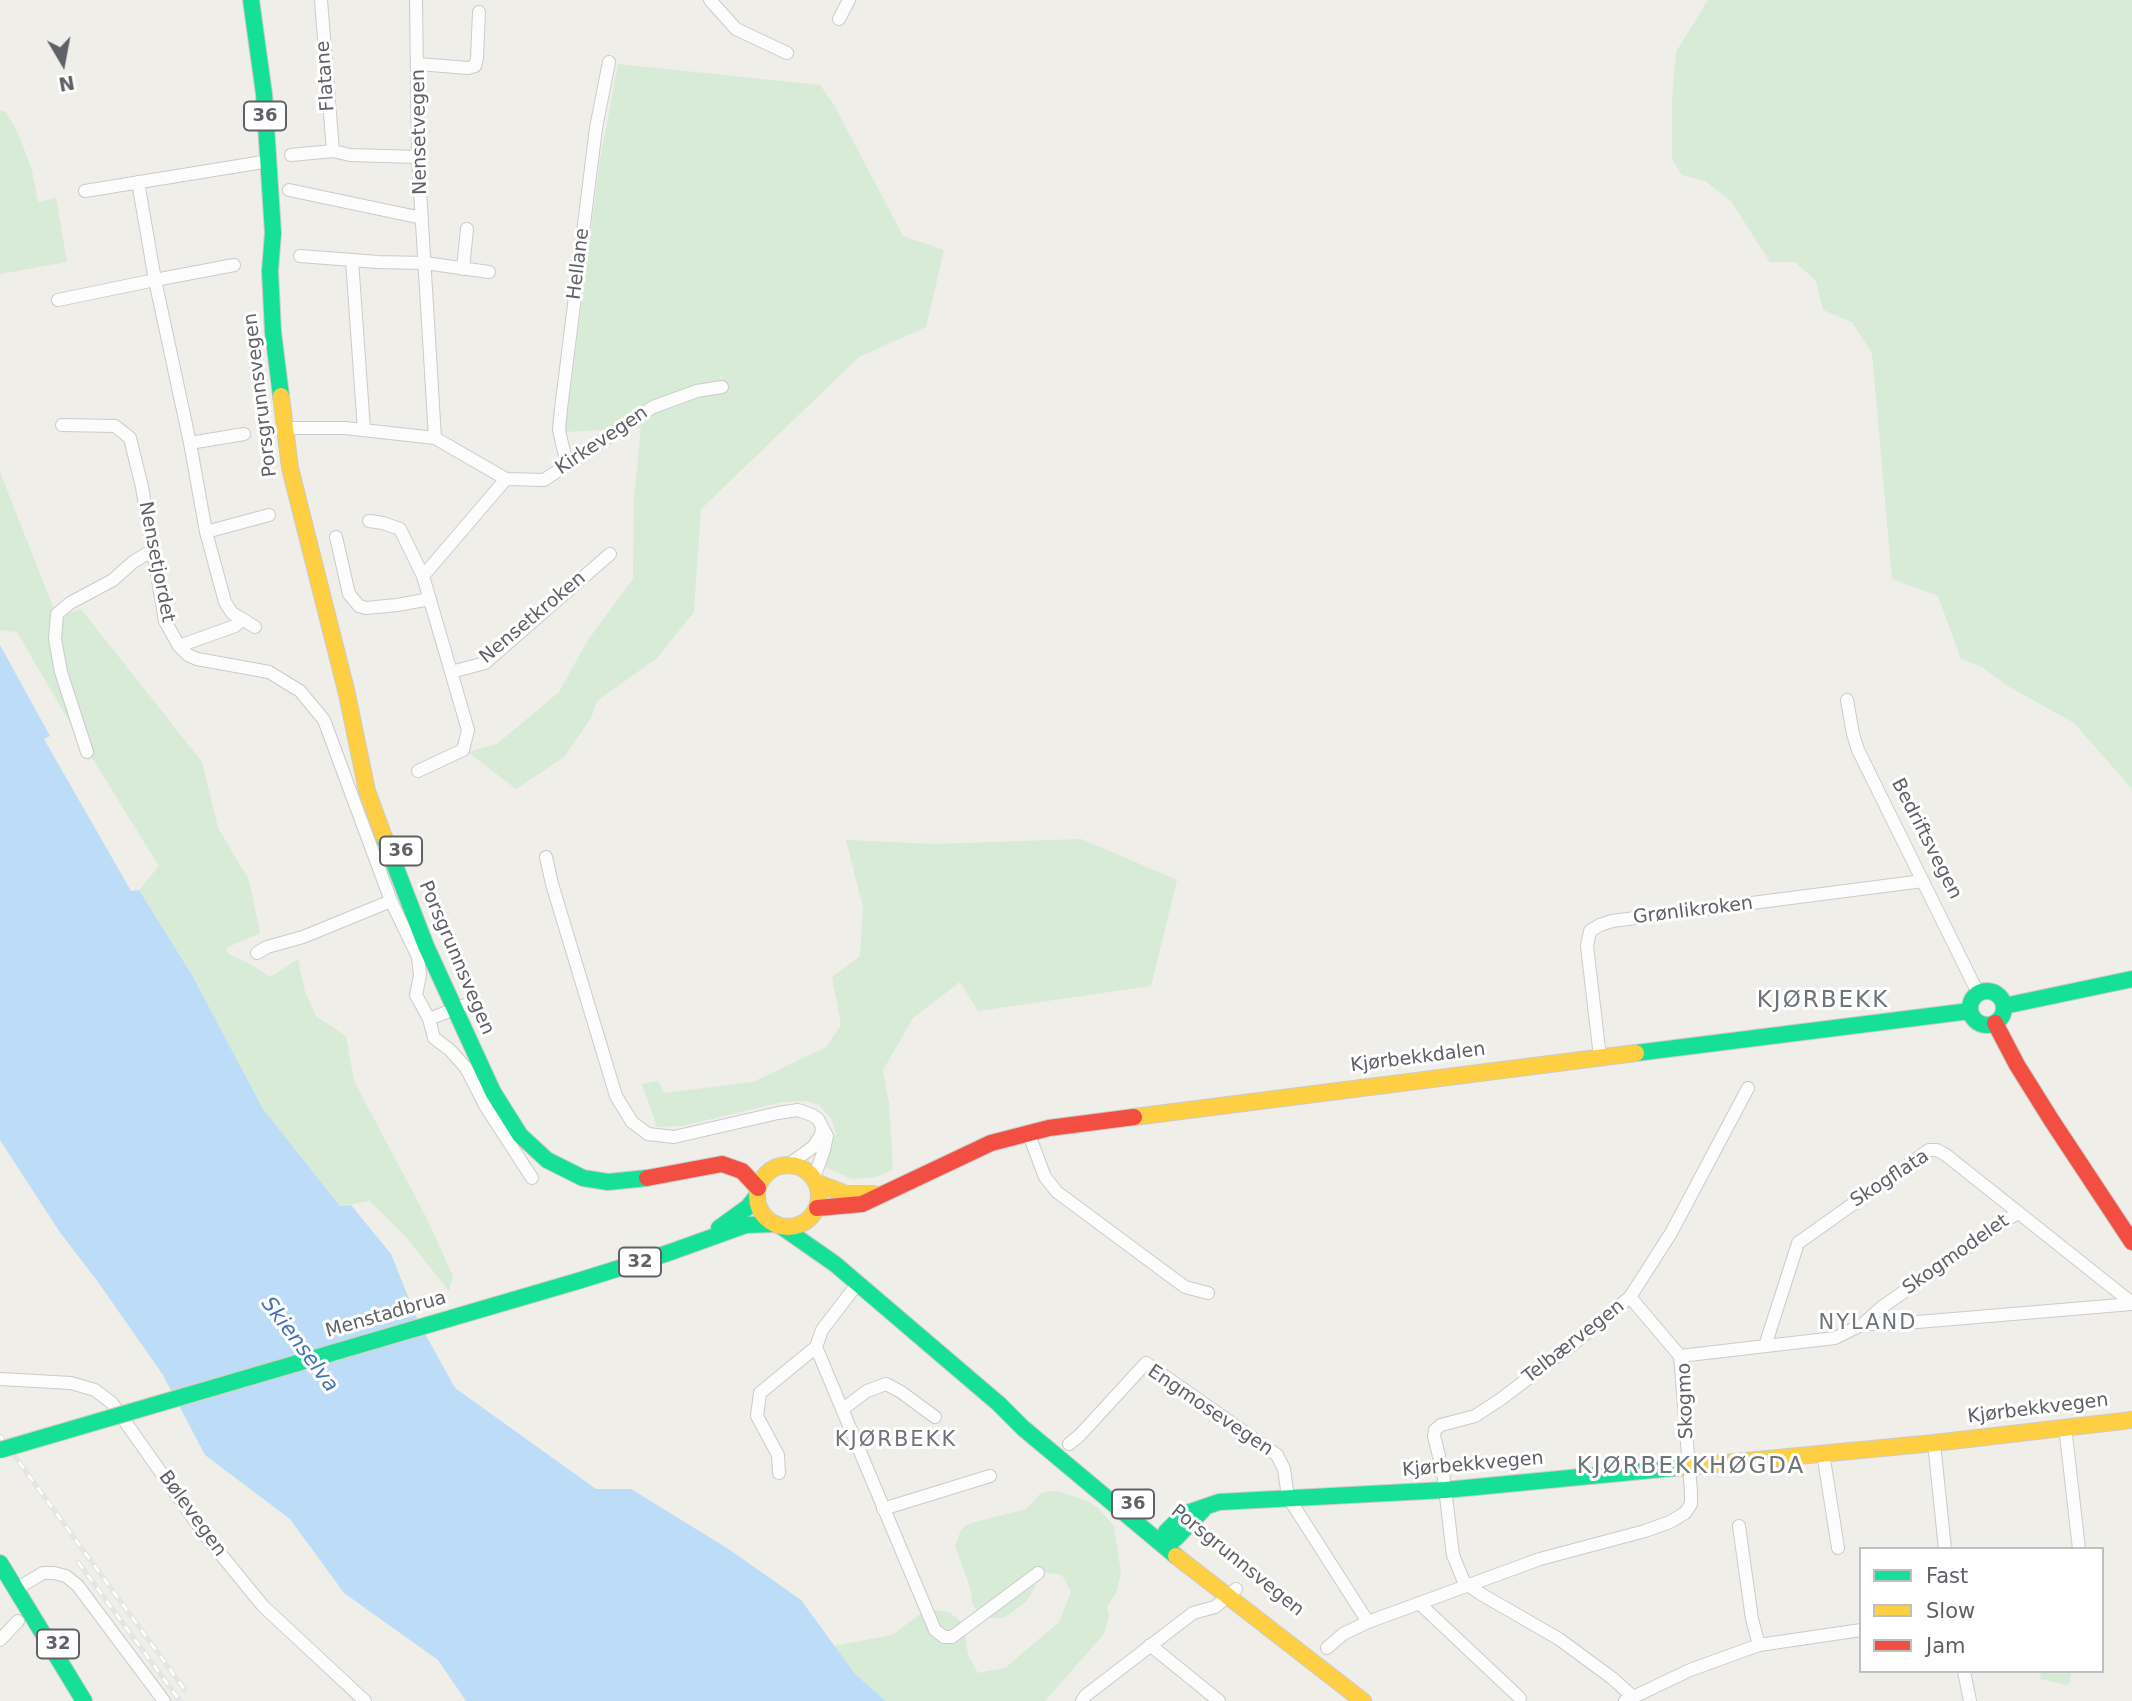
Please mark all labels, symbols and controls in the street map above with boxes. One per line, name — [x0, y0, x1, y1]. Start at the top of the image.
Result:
north arrow — [28, 28, 98, 98]
street label: Flatane — [312, 40, 340, 112]
street label: Nensetvegen — [408, 69, 432, 195]
text: N — [57, 71, 76, 96]
road number: 36 — [244, 102, 286, 131]
street label: Hellane — [563, 227, 595, 301]
street label: Porsgrunnsvegen — [240, 312, 282, 478]
street label: Kirkevegen — [552, 402, 652, 480]
street label: Nensetjordet — [133, 500, 179, 624]
street label: Nensetkroken — [475, 567, 591, 669]
street label: Bedriftsvegen — [1886, 775, 1966, 903]
road number: 36 — [380, 836, 422, 866]
street label: Porsgrunnsvegen — [413, 878, 499, 1038]
street label: Grønlikroken — [1632, 892, 1754, 930]
district label: KJØRBEKK — [1758, 987, 1888, 1015]
street label: Kjørbekkdalen — [1349, 1038, 1487, 1078]
street label: Skogflata — [1847, 1145, 1933, 1213]
street label: Skogmodelet — [1899, 1210, 2013, 1300]
road number: 32 — [619, 1247, 661, 1276]
street label: Menstadbrua — [323, 1287, 449, 1343]
water label: Skienselva — [255, 1292, 343, 1398]
street label: Telbærvegen — [1519, 1295, 1629, 1389]
district label: NYLAND — [1819, 1311, 1917, 1337]
street label: Engmosevegen — [1143, 1361, 1277, 1461]
street label: Skogmo — [1673, 1363, 1699, 1439]
street label: Kjørbekkvegen — [1966, 1389, 2110, 1429]
district label: KJØRBEKK — [836, 1428, 956, 1454]
street label: Kjørbekkvegen — [1401, 1447, 1545, 1483]
district label: KJØRBEKKHØGDA — [1578, 1453, 1804, 1481]
street label: Bølevegen — [153, 1467, 231, 1561]
road number: 36 — [1112, 1490, 1154, 1518]
street label: Porsgrunnsvegen — [1166, 1500, 1308, 1622]
legend — [1859, 1547, 2104, 1673]
text: Fast — [1926, 1564, 1968, 1588]
text: Slow — [1926, 1599, 1975, 1623]
road number: 32 — [37, 1630, 79, 1658]
text: Jam — [1926, 1634, 1966, 1658]

